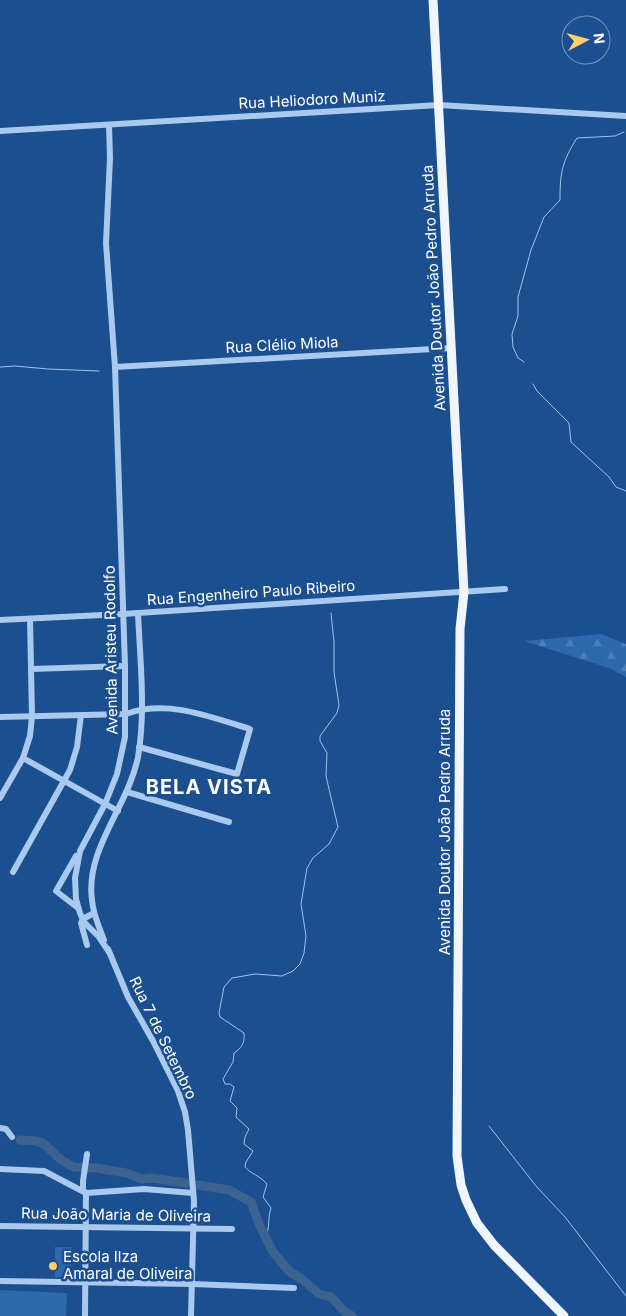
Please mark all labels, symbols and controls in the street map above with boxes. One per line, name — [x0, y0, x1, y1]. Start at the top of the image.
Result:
north arrow — [561, 15, 611, 65]
text: N — [590, 32, 608, 45]
street label: Rua Heliodoro Muniz — [238, 86, 386, 113]
street label: Avenida Doutor João Pedro Arruda — [418, 164, 449, 412]
street label: Rua Clélio Miola — [225, 332, 339, 357]
street label: Avenida Aristeu Rodolfo — [100, 565, 121, 735]
street label: Rua Engenheiro Paulo Ribeiro — [146, 576, 356, 609]
street label: Avenida Doutor João Pedro Arruda — [435, 709, 454, 955]
district label: BELA VISTA — [146, 775, 272, 799]
street label: Rua 7 de Setembro — [125, 973, 201, 1102]
street label: Rua João Maria de Oliveira — [21, 1203, 211, 1226]
place label: Escola Ilza Amaral de Oliveira — [63, 1247, 192, 1283]
marker: Escola Ilza Amaral de Oliveira — [47, 1260, 59, 1272]

